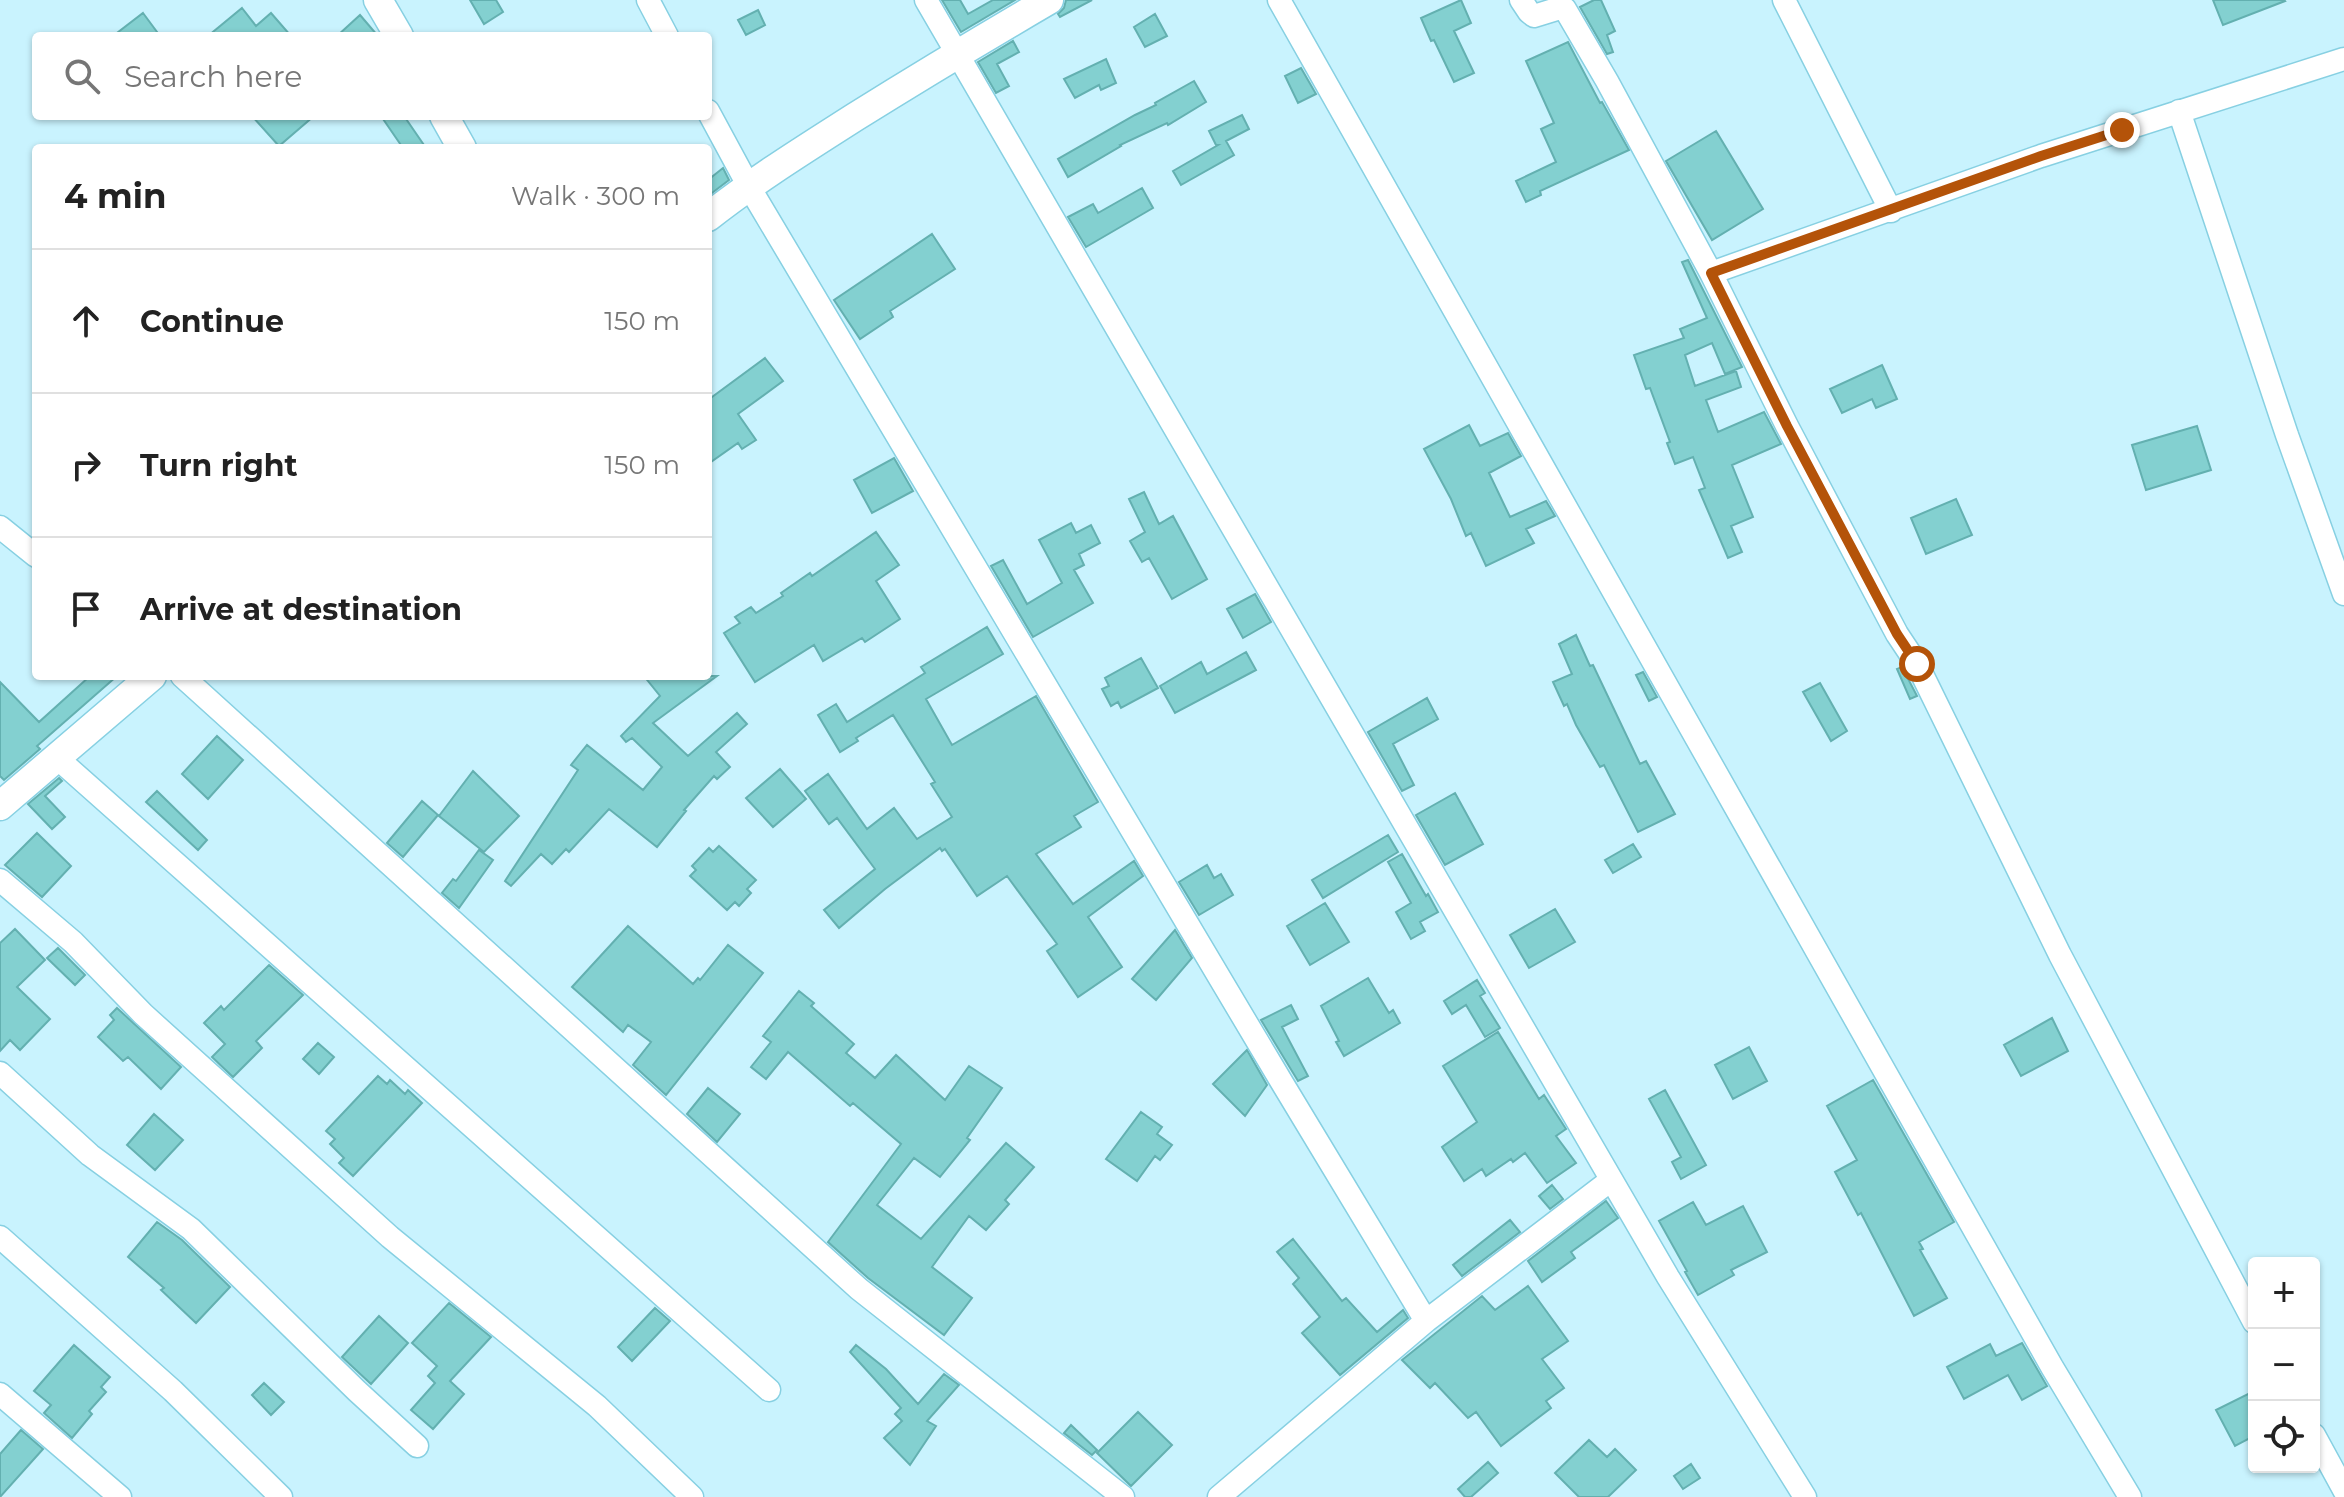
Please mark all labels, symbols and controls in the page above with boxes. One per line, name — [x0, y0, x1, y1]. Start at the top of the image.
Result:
search box — [32, 32, 712, 120]
icon: search — [60, 54, 104, 98]
text: Search here — [124, 58, 302, 95]
route end — [2104, 112, 2140, 148]
text: 4 min — [64, 175, 166, 217]
text: Walk · 300 m — [511, 180, 680, 212]
icon: ahead — [64, 299, 108, 343]
text: Continue — [140, 303, 284, 340]
text: 150 m — [604, 305, 680, 337]
icon: right — [64, 443, 108, 487]
text: Turn right — [140, 447, 297, 484]
text: 150 m — [604, 449, 680, 481]
icon: arrive — [64, 587, 108, 631]
text: Arrive at destination — [140, 591, 462, 628]
route start — [1899, 646, 1935, 682]
map controls — [2248, 1257, 2320, 1473]
button: + — [2248, 1257, 2320, 1329]
button: − — [2248, 1329, 2320, 1401]
button: locate — [2248, 1401, 2320, 1473]

